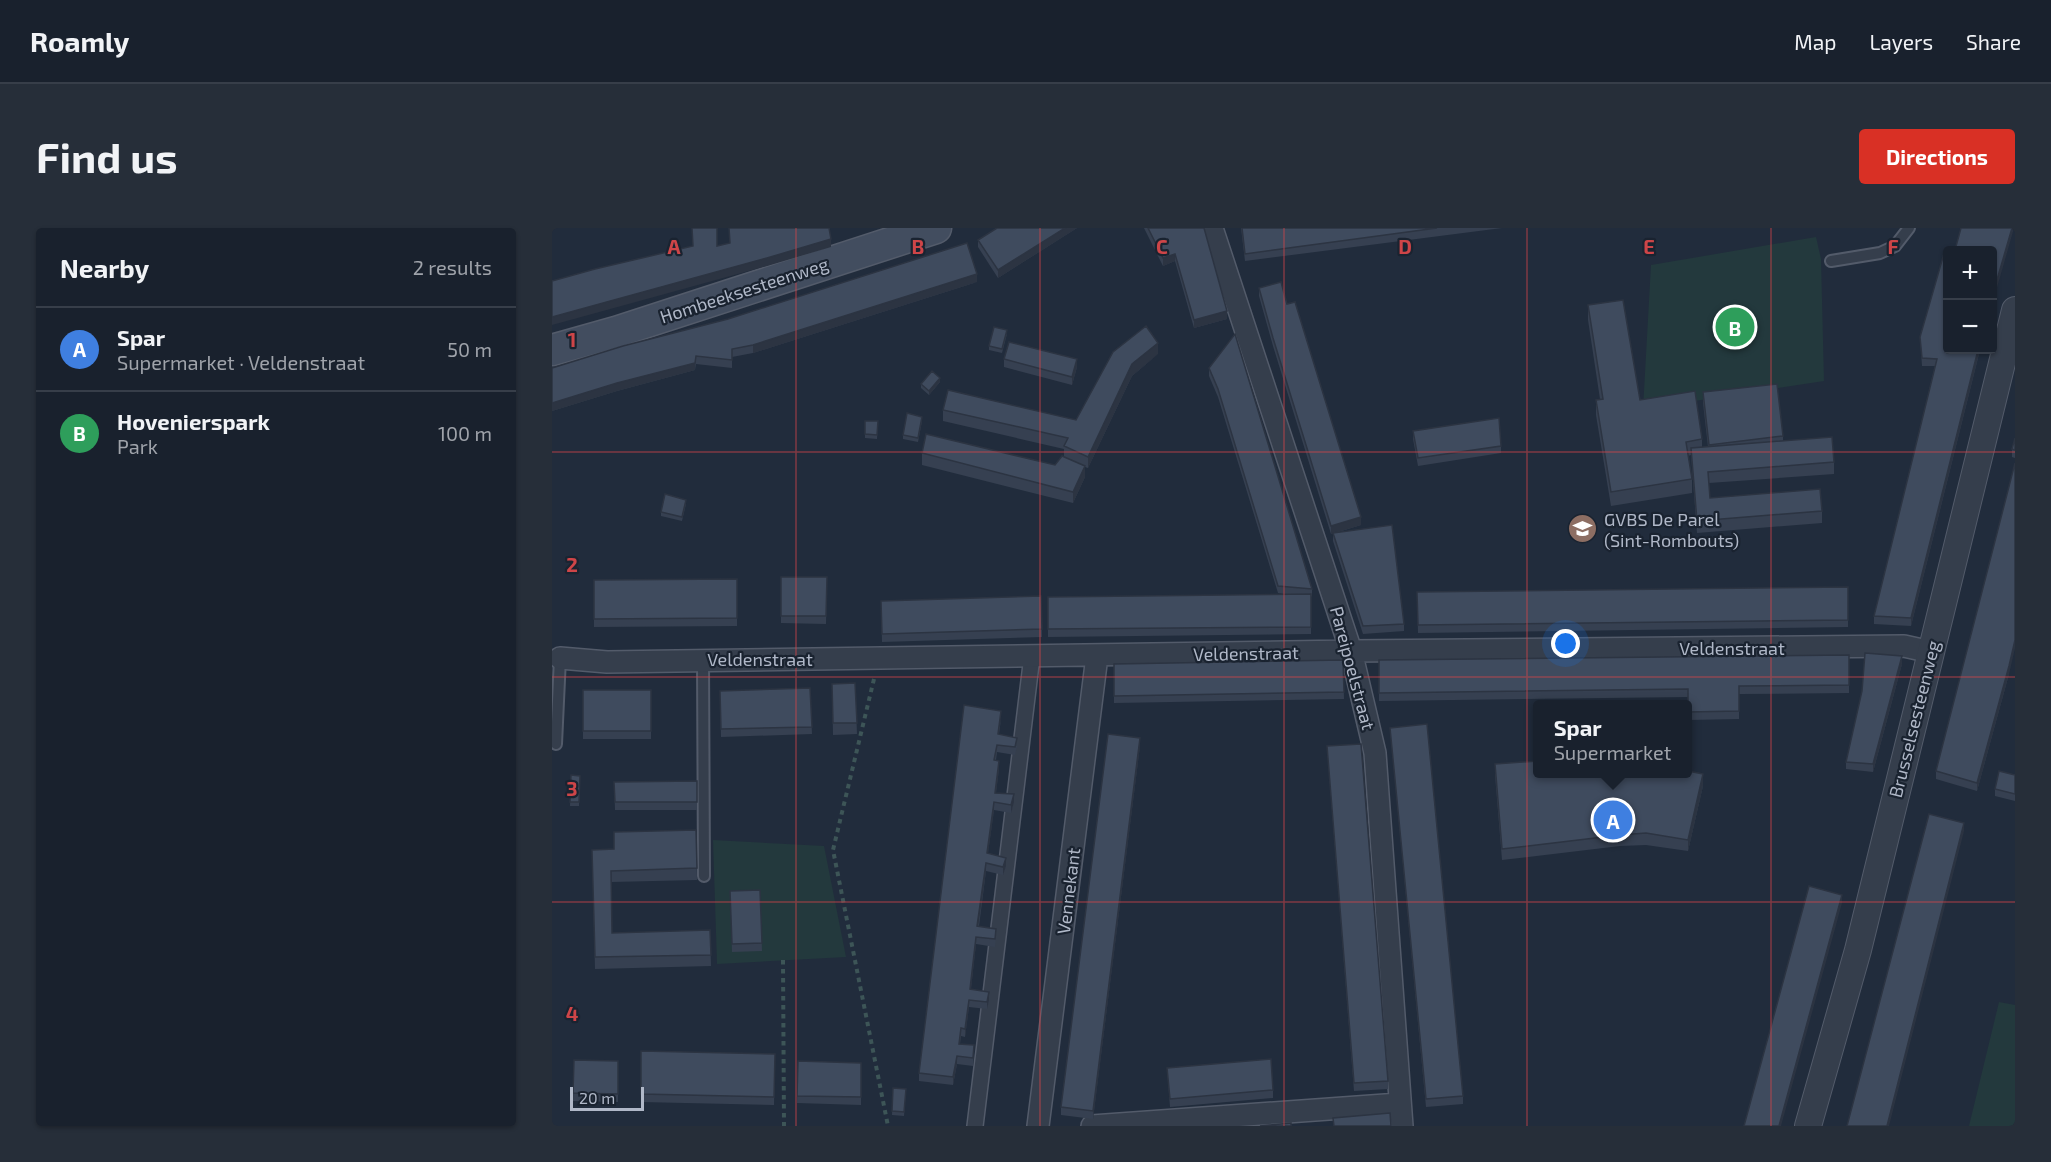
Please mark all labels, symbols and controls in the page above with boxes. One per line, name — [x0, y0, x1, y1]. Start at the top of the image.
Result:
text: Roamly — [30, 24, 129, 58]
text: Map — [1794, 29, 1836, 54]
text: Layers — [1869, 29, 1933, 54]
text: Share — [1966, 29, 2021, 54]
button: Directions — [1859, 129, 2015, 184]
text: Find us — [36, 131, 178, 181]
text: A — [667, 234, 681, 258]
text: B — [912, 234, 924, 258]
text: C — [1156, 234, 1168, 258]
text: D — [1398, 234, 1412, 258]
text: E — [1643, 234, 1655, 258]
text: F — [1887, 234, 1899, 258]
map controls — [1943, 246, 1997, 354]
button: + — [1943, 246, 1997, 300]
text: Nearby — [60, 252, 149, 283]
street label: Hombeeksesteenweg — [657, 252, 831, 328]
text: 2 results — [413, 255, 492, 279]
button: − — [1943, 300, 1997, 354]
pin: B — [1716, 304, 1754, 350]
text: Spar — [117, 324, 165, 350]
text: 1 — [568, 327, 576, 351]
text: A — [73, 337, 86, 361]
text: 50 m — [447, 337, 492, 361]
text: Supermarket · Veldenstraat — [117, 350, 365, 374]
text: Hovenierspark — [117, 408, 270, 434]
text: B — [73, 421, 86, 445]
text: 100 m — [438, 421, 492, 445]
text: Park — [117, 434, 158, 458]
place label: GVBS De Parel (Sint-Rombouts) — [1604, 508, 1739, 551]
school or university icon: GVBS De Parel (Sint-Rombouts) — [1567, 513, 1599, 545]
text: 2 — [566, 552, 578, 576]
street label: Pareipoelstraat — [1326, 604, 1380, 732]
your location — [1551, 629, 1580, 658]
street label: Veldenstraat — [1679, 637, 1785, 659]
street label: Brusselsesteenweg — [1884, 638, 1944, 800]
street label: Veldenstraat — [1193, 641, 1299, 665]
street label: Veldenstraat — [707, 648, 813, 670]
popup — [1533, 700, 1692, 778]
text: Spar — [1554, 714, 1602, 740]
text: Supermarket — [1554, 740, 1671, 764]
text: 3 — [566, 776, 578, 800]
pin: A — [1594, 798, 1632, 842]
street label: Vennekant — [1052, 846, 1084, 935]
text: 4 — [566, 1001, 579, 1025]
scale bar — [570, 1084, 644, 1112]
text: 20 m — [579, 1088, 615, 1107]

